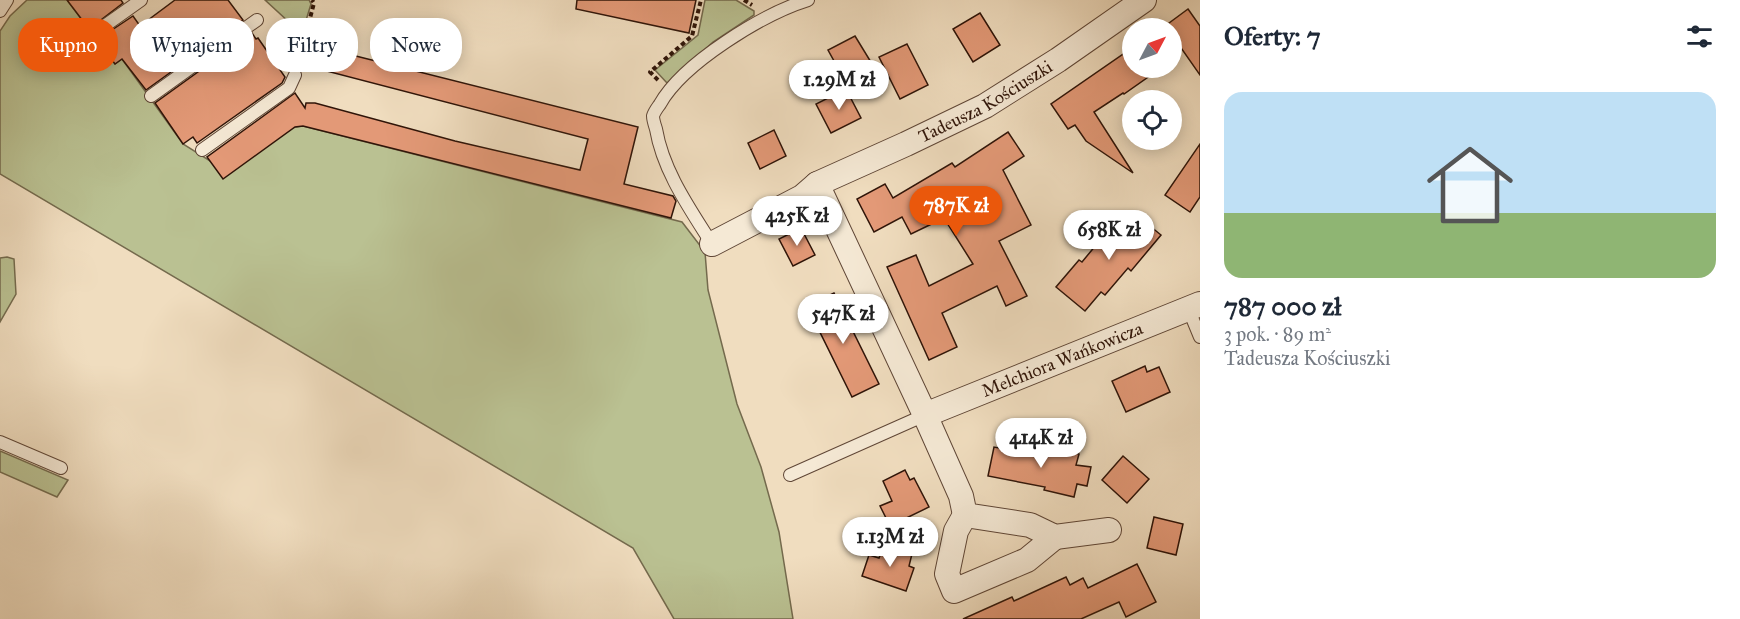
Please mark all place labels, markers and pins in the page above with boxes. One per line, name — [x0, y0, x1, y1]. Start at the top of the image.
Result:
pin: 1.29M zł — [777, 60, 901, 111]
pin: 787K zł — [901, 186, 1011, 237]
pin: 425K zł — [742, 196, 852, 247]
pin: 658K zł — [1054, 210, 1164, 261]
pin: 547K zł — [788, 294, 898, 345]
pin: 414K zł — [986, 418, 1096, 469]
pin: 1.13M zł — [828, 517, 952, 568]

